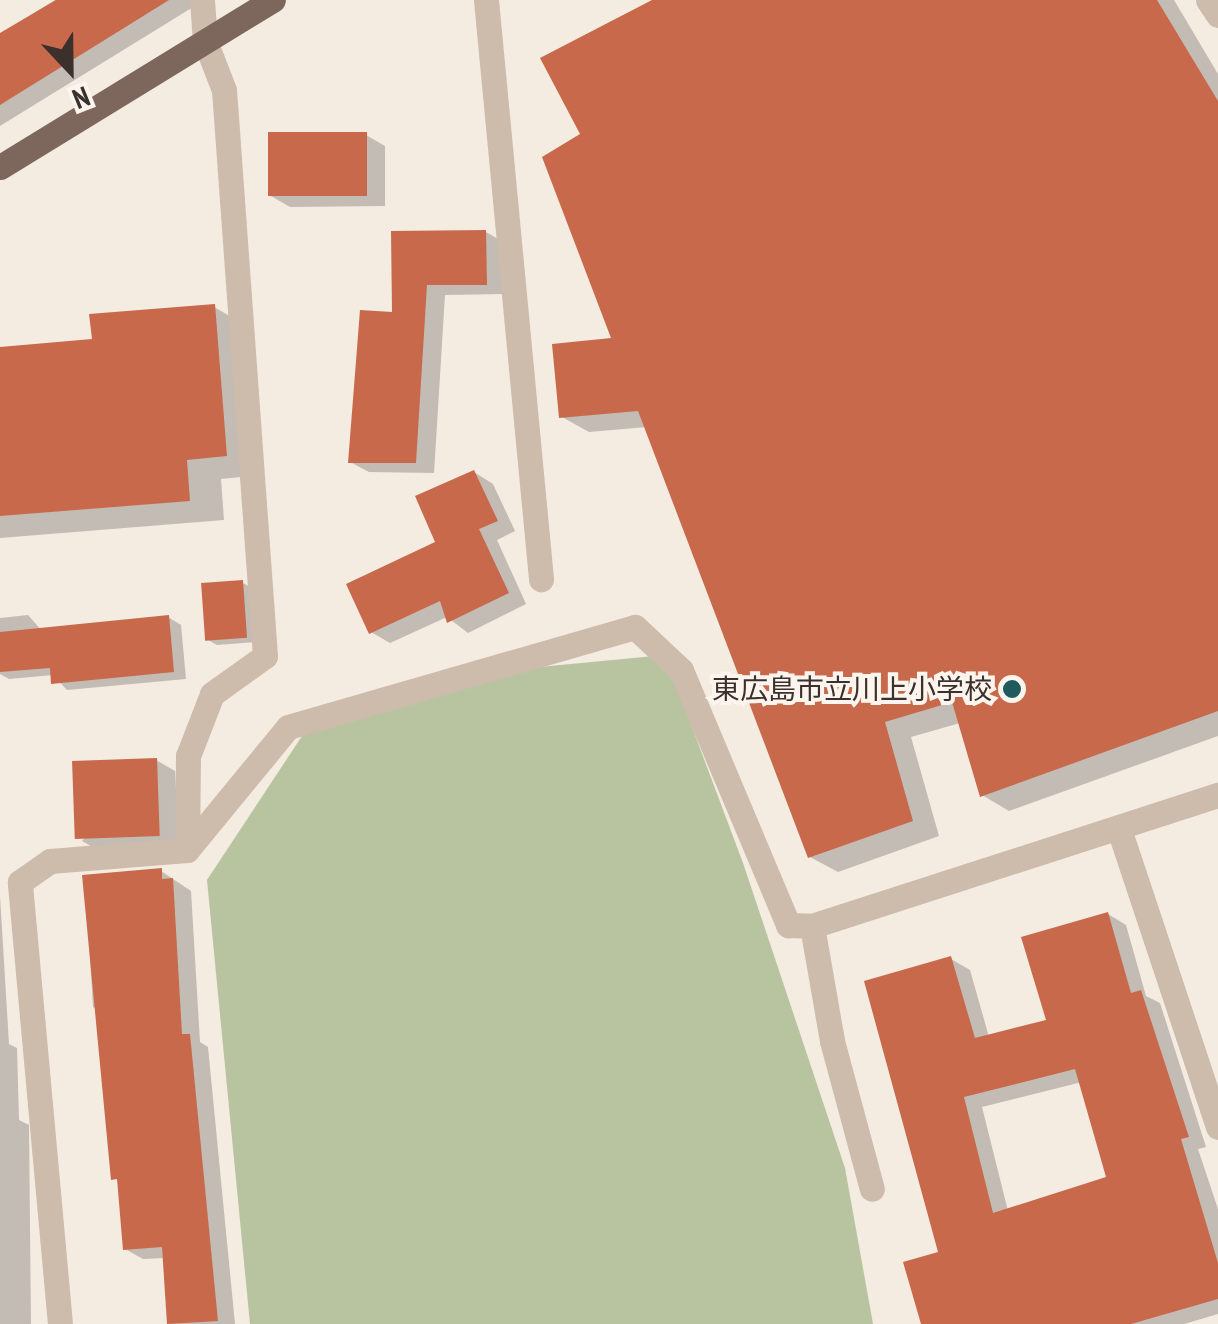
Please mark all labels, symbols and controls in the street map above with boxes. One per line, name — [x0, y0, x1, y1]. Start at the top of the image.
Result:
north arrow — [20, 20, 120, 120]
text: N — [67, 78, 95, 118]
place label: 東広島市立川上小学校 — [712, 672, 992, 706]
marker: 東広島市立川上小学校 — [1001, 678, 1023, 700]

